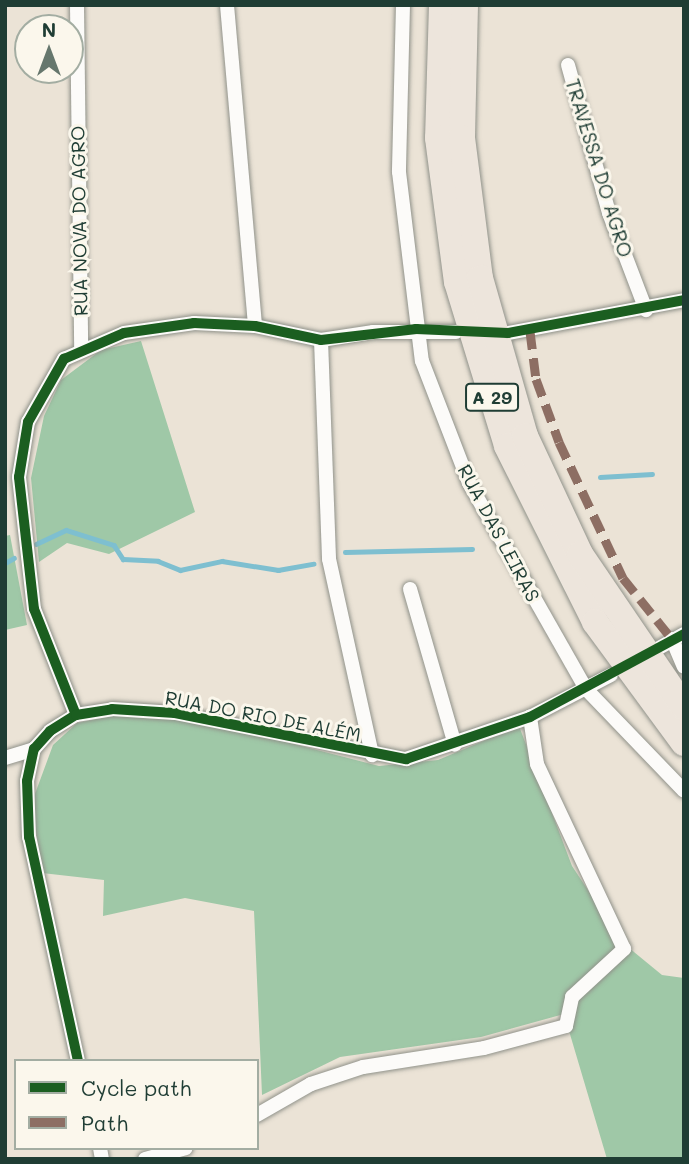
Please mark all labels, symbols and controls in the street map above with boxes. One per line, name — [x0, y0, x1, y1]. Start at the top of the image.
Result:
north arrow — [14, 14, 84, 84]
text: N — [42, 17, 56, 42]
street label: TRAVESSA DO AGRO — [561, 76, 637, 260]
street label: RUA NOVA DO AGRO — [66, 126, 92, 316]
road number: A 29 — [464, 382, 520, 412]
street label: RUA DAS LEIRAS — [453, 460, 545, 606]
street label: RUA DO RIO DE ALÉM — [163, 686, 363, 746]
legend — [14, 1059, 259, 1150]
text: Cycle path — [81, 1074, 191, 1101]
text: Path — [81, 1109, 128, 1136]

